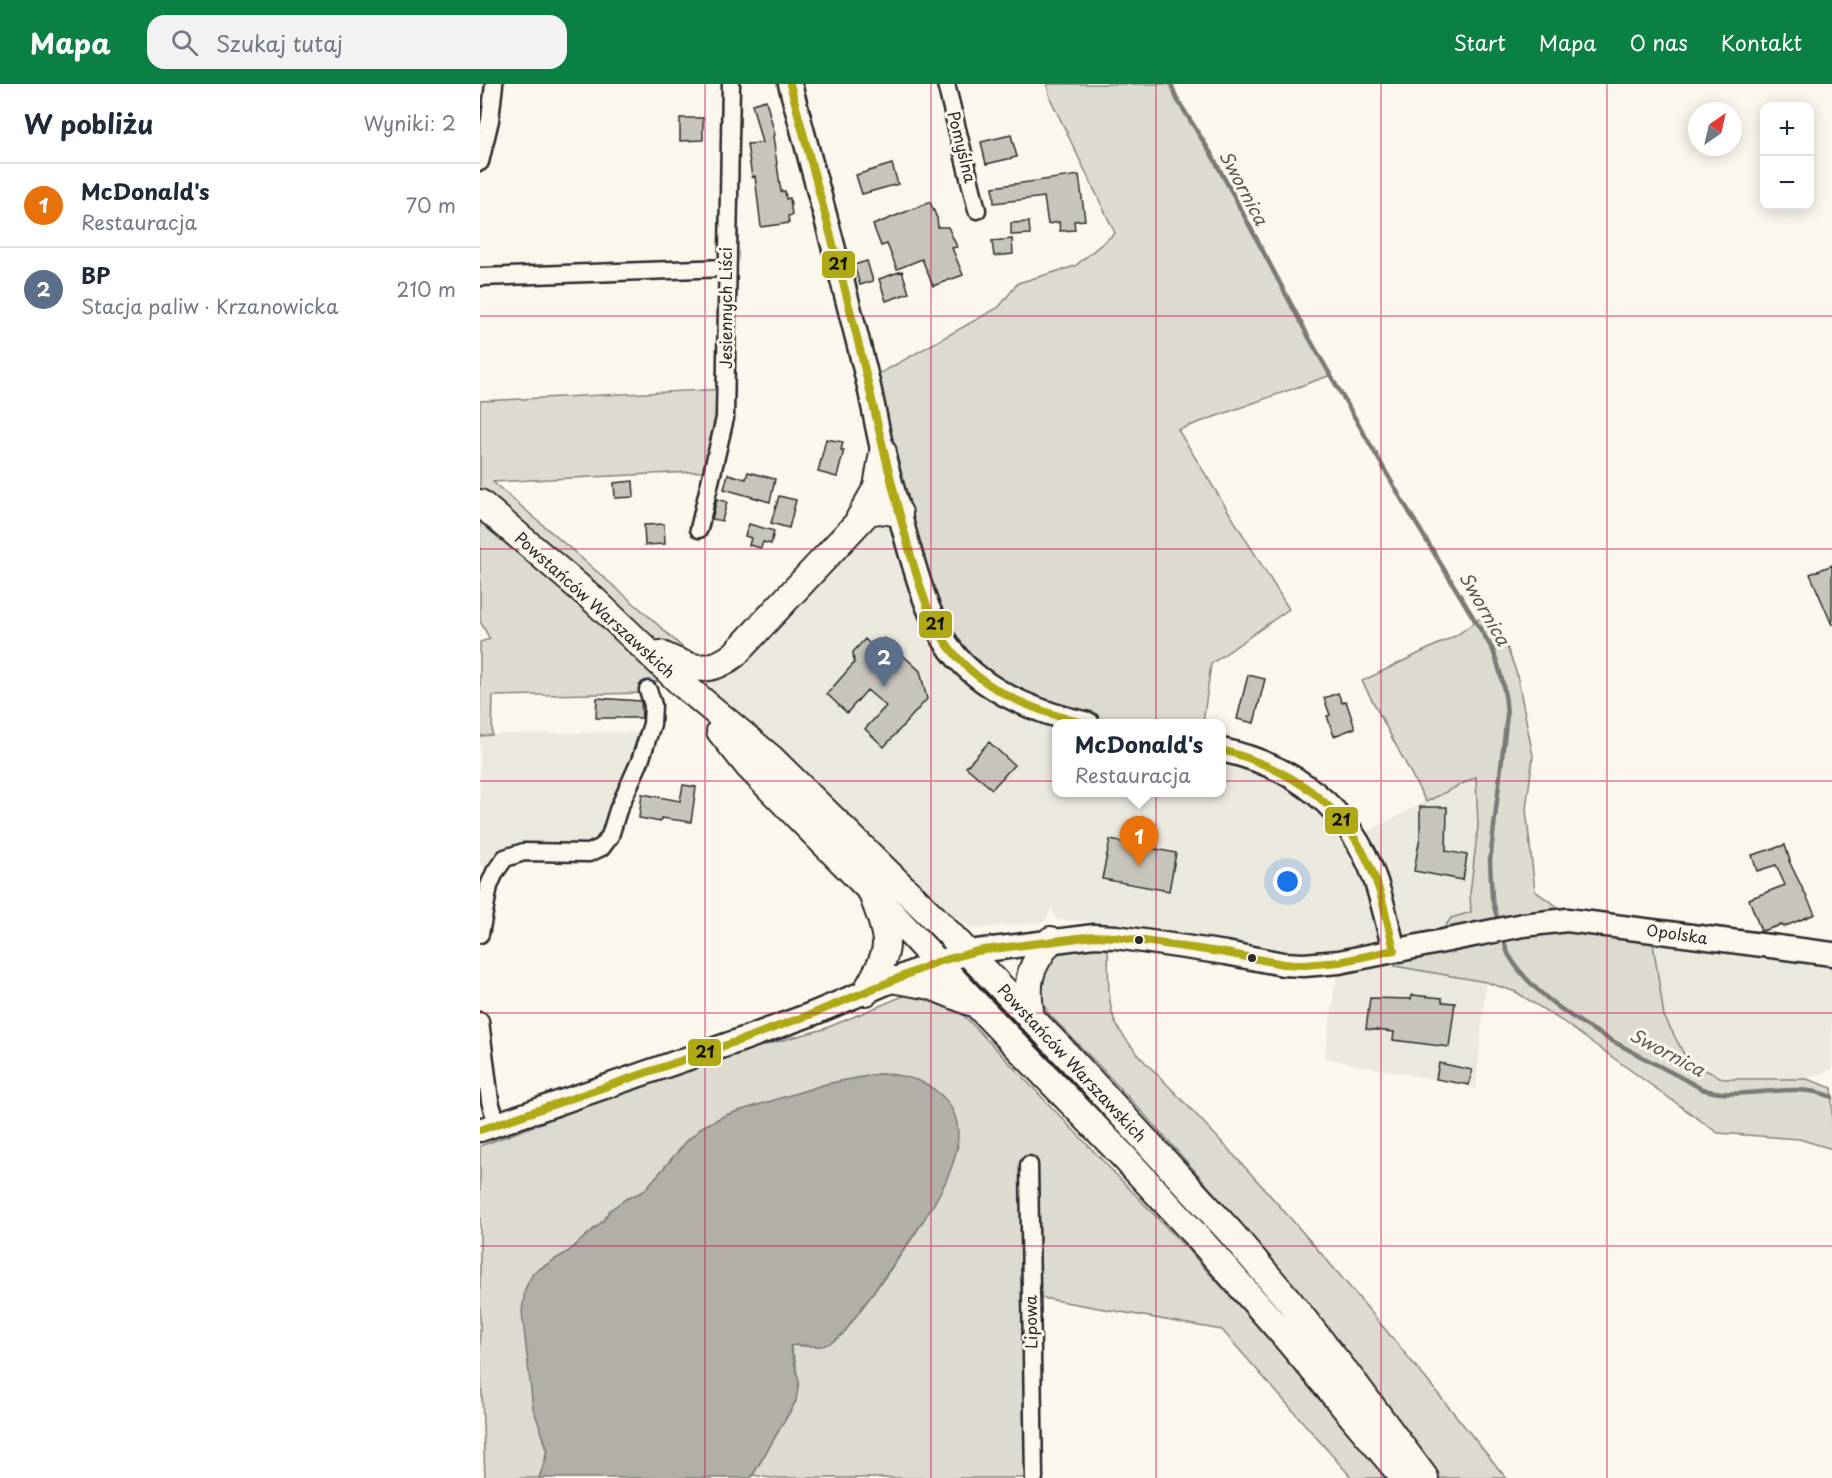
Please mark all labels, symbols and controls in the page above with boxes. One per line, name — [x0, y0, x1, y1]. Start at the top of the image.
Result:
search box — [147, 15, 567, 69]
text: Mapa — [30, 21, 111, 64]
icon: search — [168, 26, 201, 59]
text: Szukaj tutaj — [216, 26, 343, 59]
text: Start — [1454, 26, 1506, 58]
text: Mapa — [1539, 26, 1597, 58]
text: O nas — [1630, 26, 1688, 58]
text: Kontakt — [1721, 26, 1802, 58]
north arrow — [1688, 102, 1742, 156]
map controls — [1760, 102, 1814, 210]
button: + — [1760, 102, 1814, 156]
text: W pobliżu — [24, 104, 153, 143]
text: Wyniki: 2 — [363, 108, 456, 138]
street label: Pomyślna — [943, 108, 983, 185]
water label: Swornica — [1213, 145, 1276, 230]
button: − — [1760, 156, 1814, 210]
text: McDonald's — [81, 174, 210, 207]
text: 1 — [39, 190, 48, 220]
text: 70 m — [406, 190, 456, 220]
text: Restauracja — [81, 207, 197, 237]
street label: Jesiennych Liści — [713, 247, 737, 369]
line badge: 21 — [821, 250, 856, 279]
text: 21 — [829, 251, 848, 275]
text: BP — [81, 258, 110, 291]
text: 2 — [36, 274, 51, 304]
text: 210 m — [397, 274, 456, 304]
text: Stacja paliw · Krzanowicka — [81, 291, 338, 321]
street label: Powstańców Warszawskich — [510, 526, 681, 683]
water label: Swornica — [1453, 566, 1518, 651]
line badge: 21 — [918, 610, 953, 639]
text: 21 — [926, 611, 945, 635]
pin: 2 — [864, 638, 904, 687]
popup — [1052, 719, 1226, 797]
text: McDonald's — [1075, 727, 1203, 760]
text: Restauracja — [1075, 760, 1191, 790]
line badge: 21 — [1324, 806, 1359, 835]
text: 21 — [1332, 807, 1351, 831]
pin: 1 — [1120, 816, 1158, 866]
your location — [1273, 867, 1302, 896]
street label: Opolska — [1645, 917, 1710, 949]
unlabelled marker — [1133, 934, 1145, 946]
unlabelled marker — [1246, 952, 1258, 964]
street label: Powstańców Warszawskich — [993, 978, 1153, 1147]
water label: Swornica — [1625, 1021, 1711, 1083]
line badge: 21 — [687, 1038, 722, 1067]
text: 21 — [696, 1039, 715, 1063]
street label: Lipowa — [1018, 1295, 1042, 1349]

